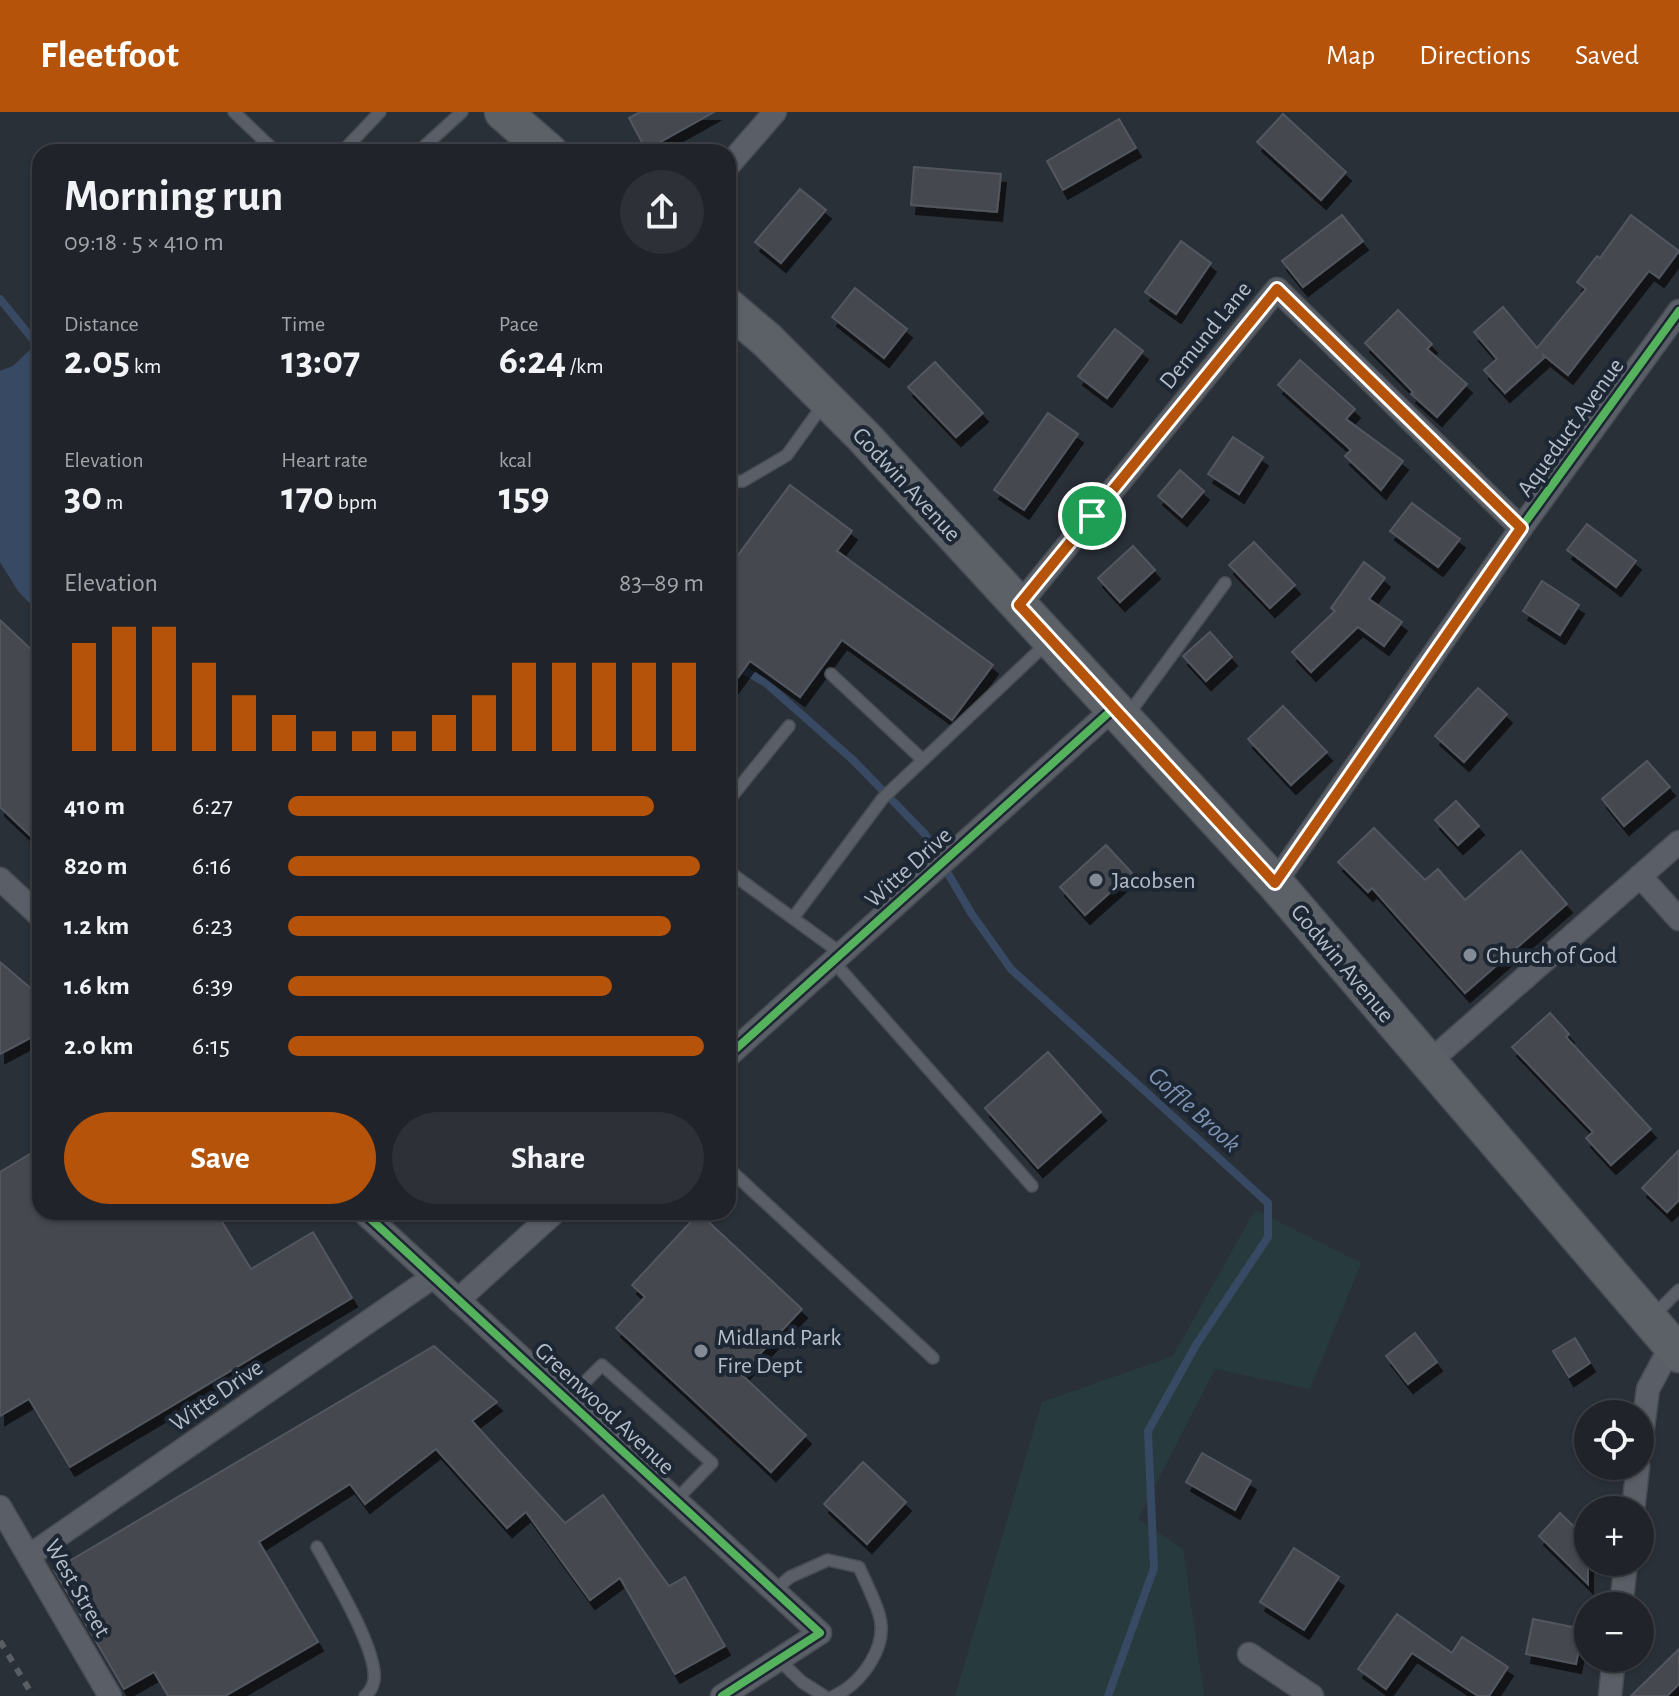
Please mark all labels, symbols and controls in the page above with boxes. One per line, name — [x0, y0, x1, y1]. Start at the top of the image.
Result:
text: Fleetfoot — [40, 37, 179, 75]
text: Map — [1326, 42, 1375, 70]
text: Directions — [1419, 42, 1531, 70]
text: Saved — [1575, 42, 1639, 70]
button: share — [620, 170, 704, 254]
text: Morning run — [64, 175, 283, 219]
text: 09:18 · 5 × 410 m — [64, 229, 224, 255]
street label: Demund Lane — [1155, 277, 1256, 394]
text: Distance — [64, 313, 139, 335]
text: Time — [281, 313, 325, 335]
text: Pace — [499, 313, 538, 335]
text: 2.05 — [64, 341, 130, 381]
text: 13:07 — [281, 341, 360, 381]
text: 6:24 — [499, 341, 566, 381]
street label: Aqueduct Avenue — [1513, 354, 1629, 501]
text: km — [130, 355, 161, 377]
text: /km — [566, 355, 604, 377]
street label: Godwin Avenue — [848, 423, 965, 546]
text: Elevation — [64, 449, 144, 471]
text: Heart rate — [281, 449, 368, 471]
text: kcal — [499, 449, 532, 471]
text: 30 — [64, 477, 102, 517]
text: 170 — [281, 477, 334, 517]
text: 159 — [499, 477, 550, 517]
pin — [1058, 482, 1126, 550]
text: m — [102, 491, 123, 513]
text: bpm — [334, 491, 377, 513]
icon: arrive — [1070, 494, 1114, 538]
text: Elevation — [64, 570, 158, 596]
text: 83–89 m — [619, 570, 704, 596]
text: 410 m — [64, 793, 125, 819]
text: 6:27 — [192, 793, 233, 819]
street label: Witte Drive — [861, 823, 957, 913]
text: 820 m — [64, 853, 128, 879]
text: 6:16 — [192, 853, 231, 879]
place label: Jacobsen — [1112, 869, 1196, 893]
marker: Jacobsen — [1087, 871, 1105, 889]
street label: Godwin Avenue — [1286, 900, 1398, 1027]
text: 1.2 km — [64, 913, 129, 939]
text: 6:23 — [192, 913, 233, 939]
place label: Church of God — [1486, 944, 1617, 968]
marker: Church of God — [1461, 946, 1479, 964]
text: 1.6 km — [64, 973, 130, 999]
text: 6:39 — [192, 973, 233, 999]
text: 2.0 km — [64, 1033, 134, 1059]
text: 6:15 — [192, 1033, 230, 1059]
water label: Goffle Brook — [1143, 1062, 1245, 1158]
button: Save — [64, 1112, 376, 1204]
button: Share — [392, 1112, 704, 1204]
place label: Midland Park Fire Dept — [717, 1326, 841, 1378]
street label: Greenwood Avenue — [530, 1338, 679, 1479]
marker: Midland Park Fire Dept — [692, 1342, 710, 1360]
street label: Witte Drive — [166, 1355, 267, 1436]
map controls — [1574, 1400, 1654, 1672]
button: locate — [1574, 1400, 1654, 1480]
button: + — [1574, 1496, 1654, 1576]
street label: West Street — [40, 1536, 115, 1642]
button: − — [1574, 1592, 1654, 1672]

